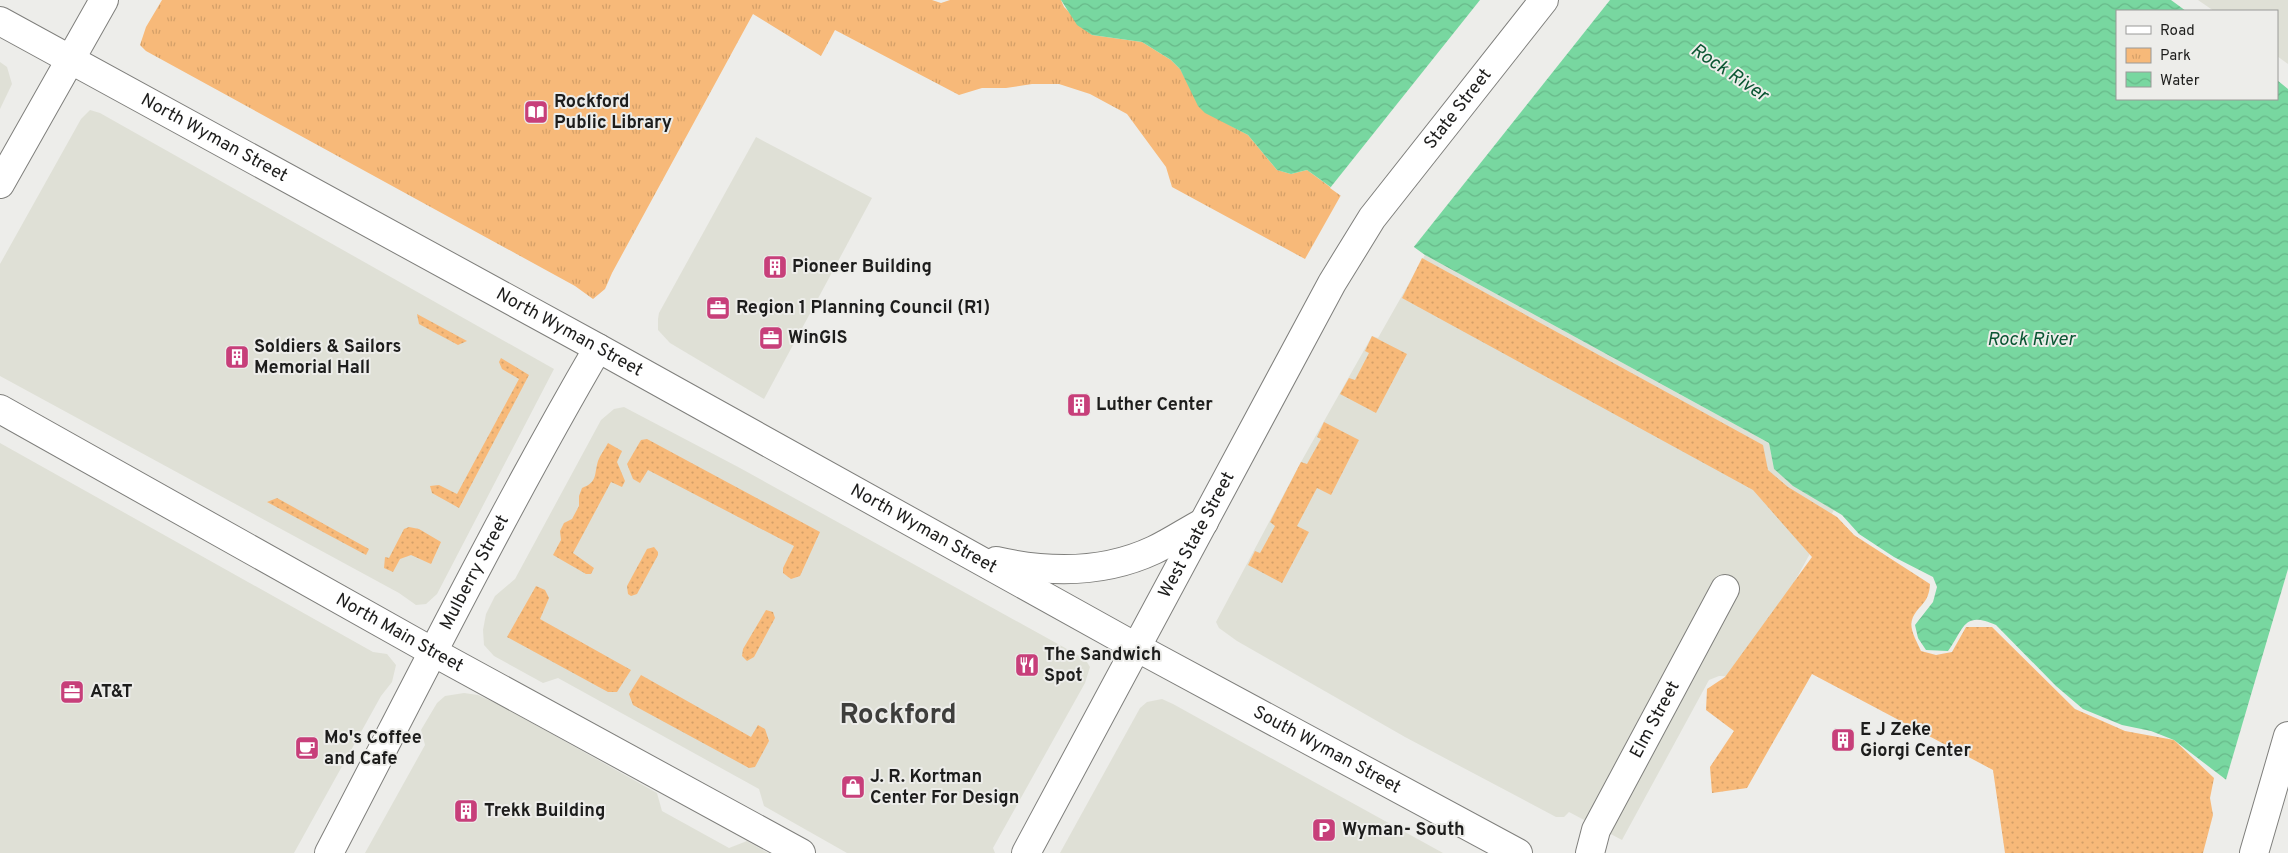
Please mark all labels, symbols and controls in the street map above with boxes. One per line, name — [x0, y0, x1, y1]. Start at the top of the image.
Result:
legend — [2116, 10, 2278, 100]
text: Road — [2160, 22, 2195, 41]
water label: Rock River — [1686, 38, 1774, 109]
text: Park — [2160, 47, 2191, 66]
street label: State Street — [1419, 64, 1497, 154]
text: Water — [2160, 72, 2200, 91]
street label: North Wyman Street — [137, 89, 292, 188]
place label: Rockford Public Library — [554, 91, 672, 135]
library icon: Rockford Public Library — [523, 99, 549, 125]
building icon: Pioneer Building — [762, 254, 788, 280]
place label: Pioneer Building — [792, 256, 932, 279]
street label: North Wyman Street — [492, 283, 647, 382]
office icon: Region 1 Planning Council (R1) — [705, 295, 731, 321]
place label: Region 1 Planning Council (R1) — [736, 297, 990, 320]
office icon: WinGIS — [758, 325, 784, 351]
place label: WinGIS — [788, 327, 848, 350]
water label: Rock River — [1987, 328, 2077, 352]
place label: Soldiers & Sailors Memorial Hall — [254, 336, 401, 380]
building icon: Soldiers & Sailors Memorial Hall — [224, 344, 250, 370]
building icon: Luther Center — [1066, 392, 1092, 418]
place label: Luther Center — [1096, 394, 1213, 417]
street label: West State Street — [1153, 468, 1240, 602]
street label: North Wyman Street — [846, 479, 1001, 579]
street label: Mulberry Street — [435, 511, 514, 634]
street label: North Main Street — [331, 588, 467, 678]
place label: The Sandwich Spot — [1044, 644, 1161, 688]
restaurant icon: The Sandwich Spot — [1014, 652, 1040, 678]
street label: Elm Street — [1625, 677, 1685, 762]
office icon: AT&T — [59, 679, 85, 705]
place label: AT&T — [90, 681, 133, 704]
district label: Rockford — [839, 698, 957, 734]
street label: South Wyman Street — [1249, 701, 1405, 799]
place label: E J Zeke Giorgi Center — [1860, 719, 1971, 763]
place label: Mo's Coffee and Cafe — [324, 727, 422, 771]
building icon: E J Zeke Giorgi Center — [1830, 727, 1856, 753]
cafe icon: Mo's Coffee and Cafe — [294, 735, 320, 761]
place label: J. R. Kortman Center For Design — [870, 766, 1019, 810]
shop icon: J. R. Kortman Center For Design — [840, 774, 866, 800]
building icon: Trekk Building — [453, 798, 479, 824]
place label: Trekk Building — [484, 800, 605, 823]
parking icon: Wyman‐ South — [1311, 817, 1337, 843]
place label: Wyman‐ South — [1342, 819, 1465, 842]

